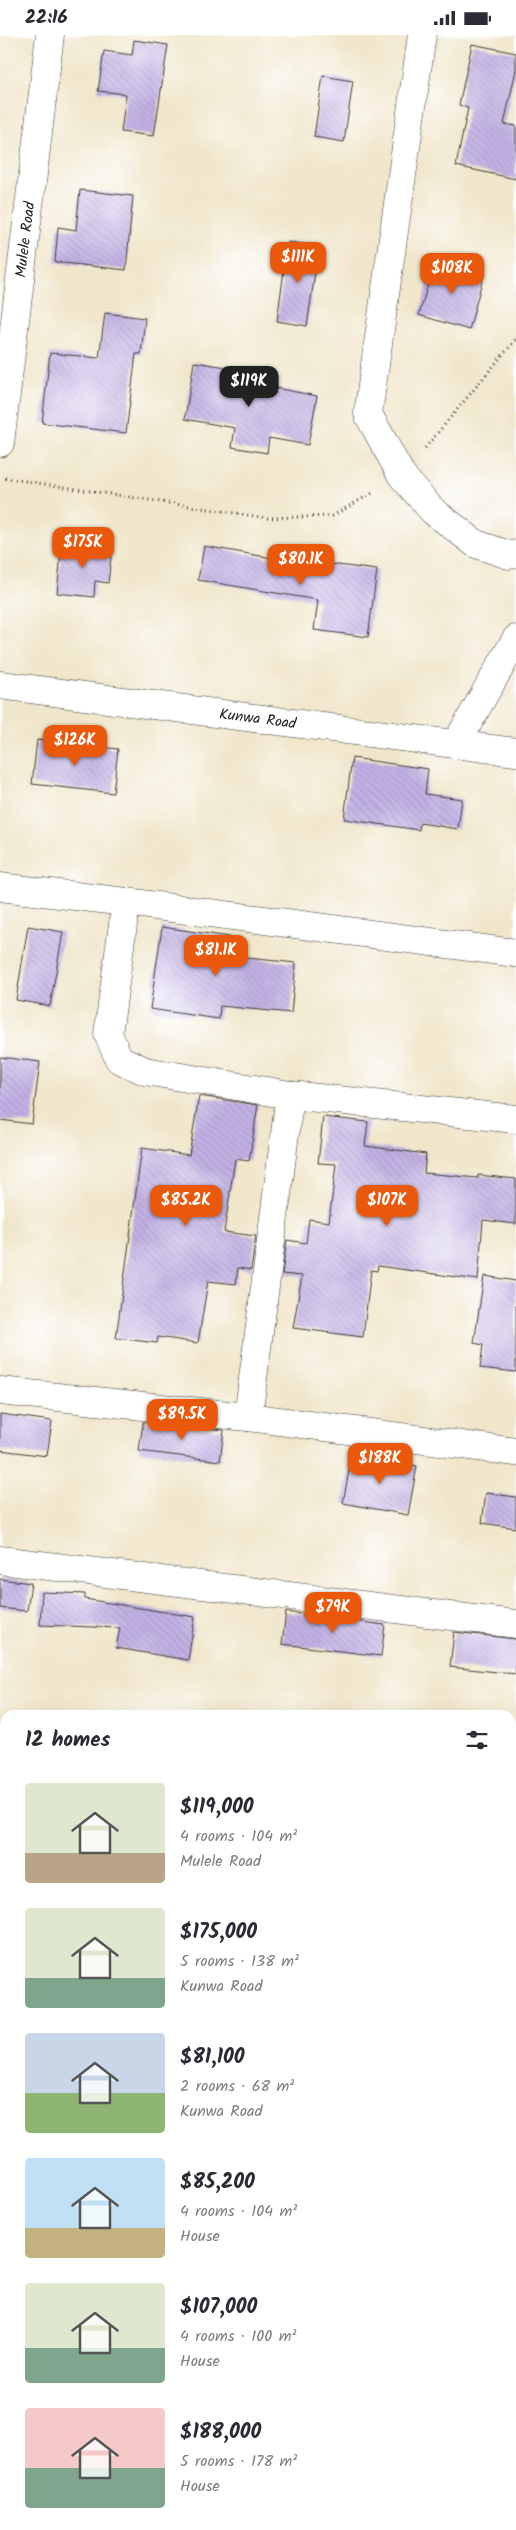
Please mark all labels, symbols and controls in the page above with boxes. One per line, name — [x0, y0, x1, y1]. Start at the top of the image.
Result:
text: 22:16 — [25, 3, 68, 33]
street label: Mulele Road — [9, 200, 43, 279]
pin: $111K — [263, 241, 333, 284]
text: $111K — [281, 245, 315, 270]
pin: $108K — [417, 253, 487, 295]
text: $108K — [431, 256, 473, 281]
pin: $119K — [214, 365, 284, 408]
text: $119K — [231, 369, 267, 394]
pin: $175K — [48, 527, 118, 569]
text: $175K — [63, 530, 103, 555]
pin: $80.1K — [260, 543, 342, 586]
text: $80.1K — [278, 547, 324, 572]
street label: Kunwa Road — [218, 703, 298, 736]
pin: $126K — [40, 725, 110, 767]
text: $126K — [54, 728, 96, 753]
pin: $81.1K — [175, 935, 257, 977]
text: $81.1K — [195, 938, 237, 963]
pin: $85.2K — [145, 1185, 227, 1227]
pin: $107K — [352, 1185, 422, 1227]
text: $85.2K — [161, 1188, 211, 1213]
text: $107K — [367, 1188, 407, 1213]
pin: $89.5K — [141, 1399, 223, 1441]
text: $89.5K — [158, 1402, 206, 1427]
pin: $188K — [345, 1443, 415, 1485]
text: $188K — [359, 1446, 401, 1471]
pin: $79K — [303, 1591, 363, 1634]
text: $79K — [316, 1595, 350, 1620]
text: 12 homes — [25, 1724, 110, 1757]
icon: filters — [463, 1726, 491, 1754]
text: $119,000 — [180, 1791, 254, 1824]
icon: home — [65, 1803, 125, 1863]
text: 4 rooms · 104 m² — [180, 1824, 297, 1849]
text: Mulele Road — [180, 1849, 261, 1874]
text: $175,000 — [180, 1916, 257, 1949]
icon: home — [65, 1928, 125, 1988]
text: 5 rooms · 138 m² — [180, 1949, 299, 1974]
text: Kunwa Road — [180, 1974, 262, 1999]
text: $81,100 — [180, 2041, 245, 2074]
icon: home — [65, 2053, 125, 2113]
text: 2 rooms · 68 m² — [180, 2074, 294, 2099]
text: Kunwa Road — [180, 2099, 262, 2124]
text: $85,200 — [180, 2166, 255, 2199]
icon: home — [65, 2178, 125, 2238]
text: 4 rooms · 104 m² — [180, 2199, 297, 2224]
text: House — [180, 2224, 220, 2249]
text: $107,000 — [180, 2291, 257, 2324]
icon: home — [65, 2303, 125, 2363]
text: 4 rooms · 100 m² — [180, 2324, 296, 2349]
text: House — [180, 2349, 220, 2374]
text: $188,000 — [180, 2416, 261, 2449]
icon: home — [65, 2428, 125, 2488]
text: 5 rooms · 178 m² — [180, 2449, 297, 2474]
text: House — [180, 2474, 220, 2499]

